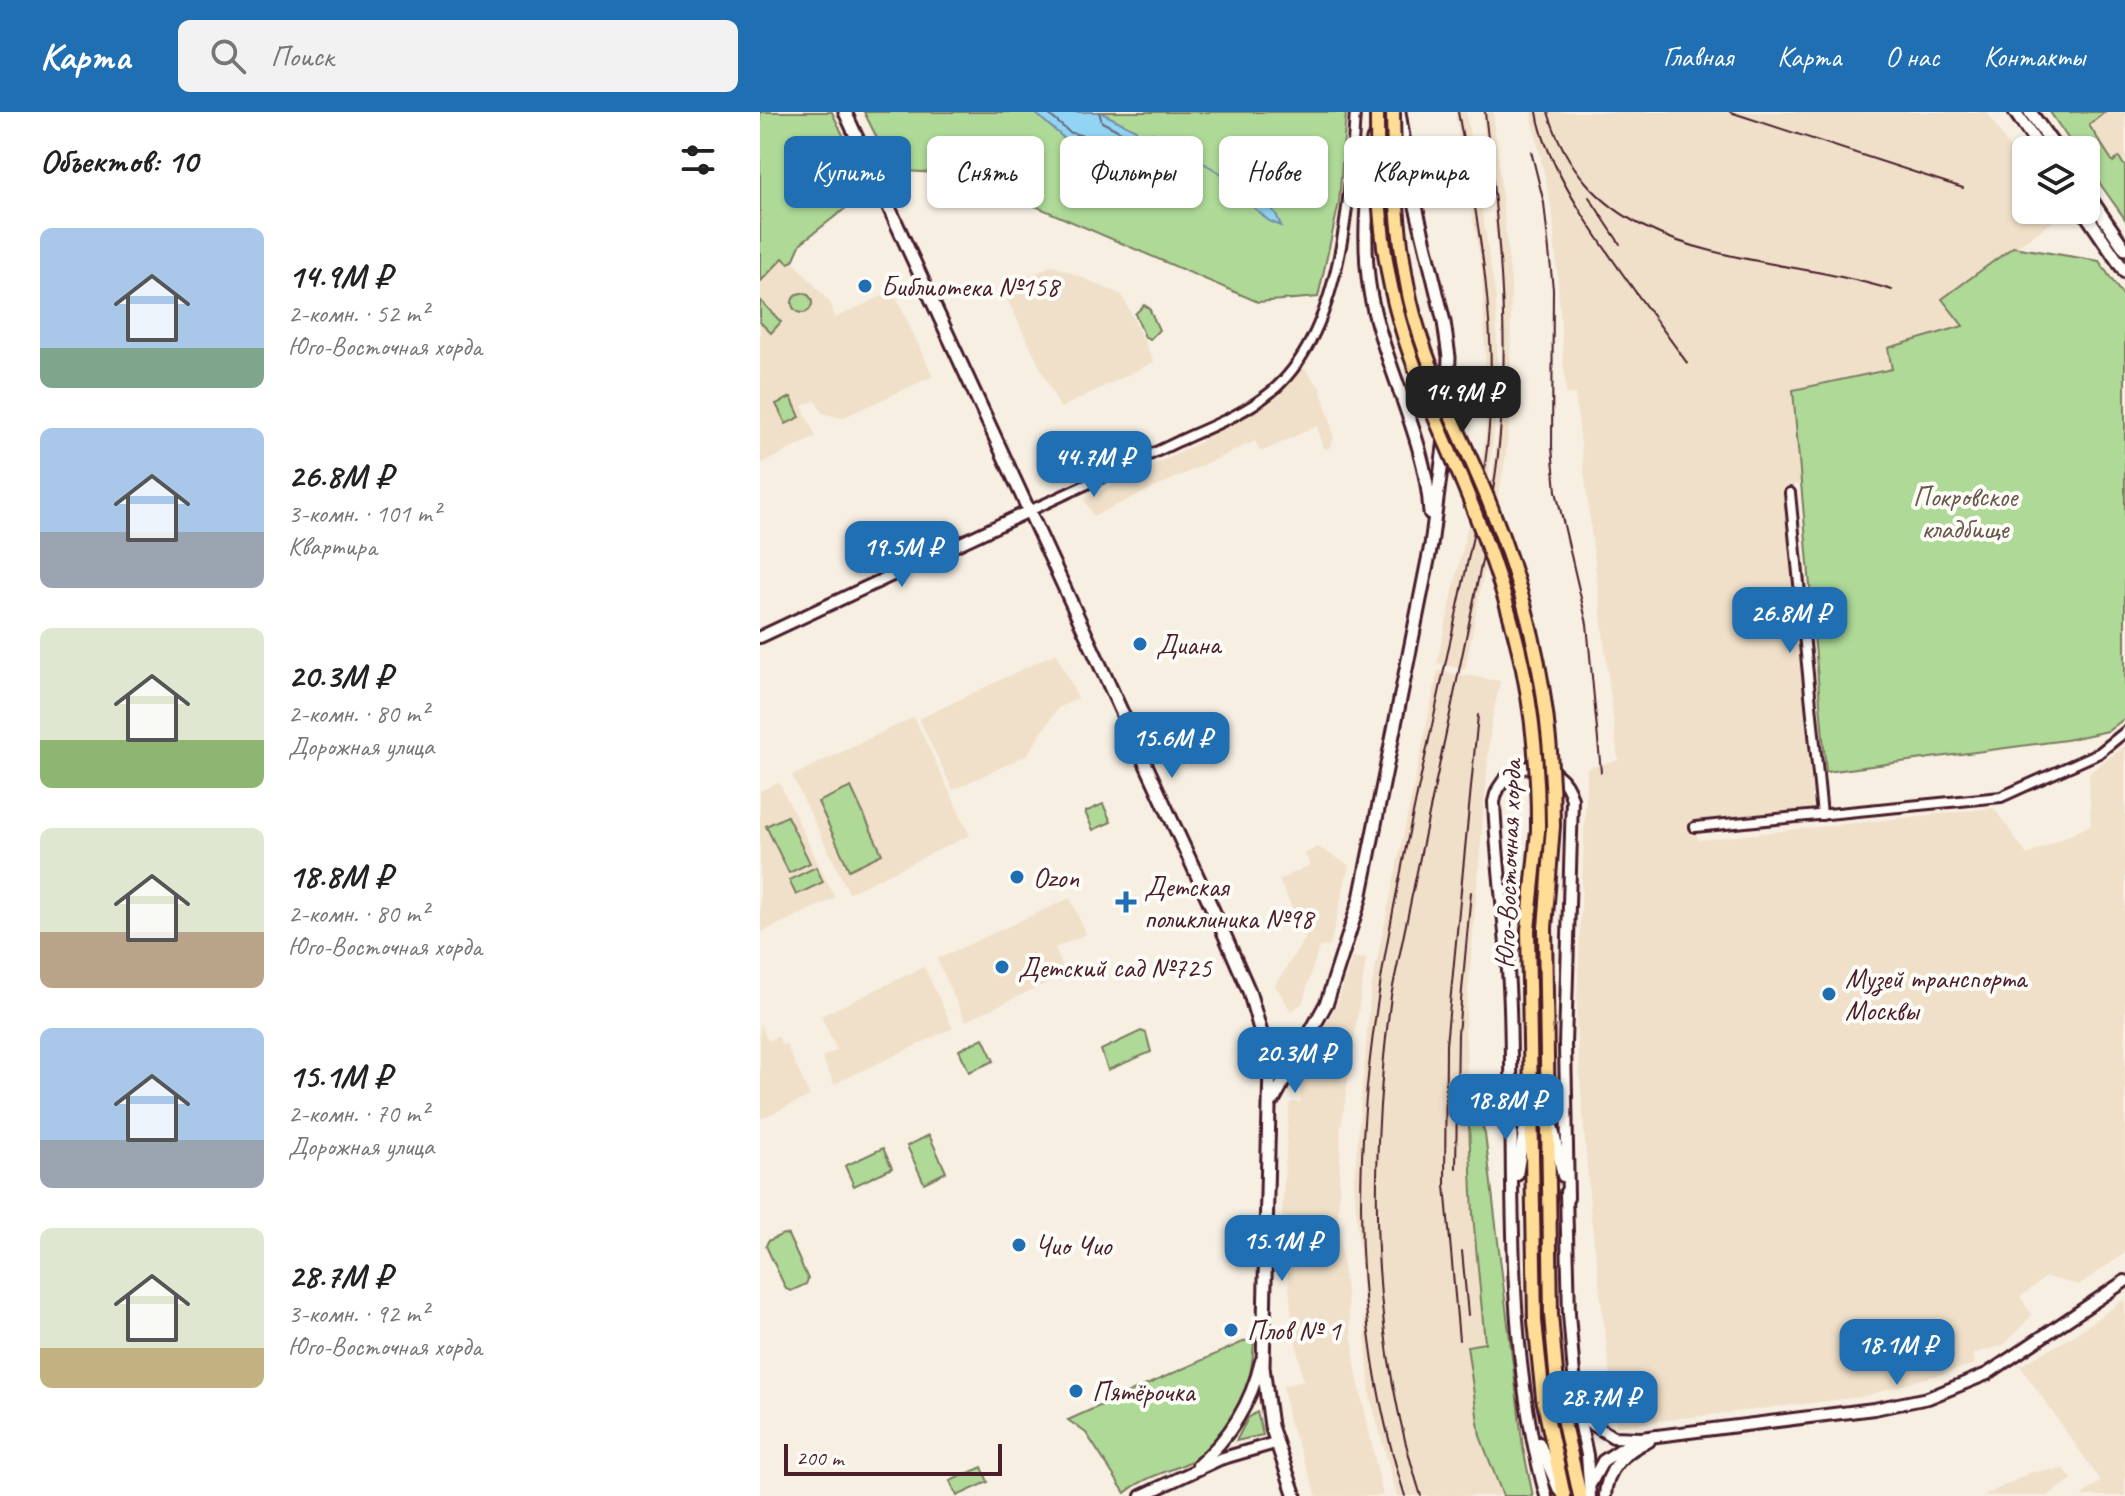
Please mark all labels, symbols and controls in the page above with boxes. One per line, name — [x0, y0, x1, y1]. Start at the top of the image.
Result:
search box — [178, 20, 738, 92]
text: Карта — [40, 33, 130, 80]
icon: search — [206, 34, 250, 78]
text: Поиск — [270, 37, 334, 75]
text: Главная — [1663, 39, 1733, 74]
text: Карта — [1777, 39, 1841, 74]
text: О нас — [1885, 39, 1939, 74]
text: Контакты — [1983, 39, 2085, 74]
chip: Купить — [784, 136, 911, 208]
chip: Снять — [927, 136, 1044, 208]
chip: Фильтры — [1060, 136, 1203, 208]
chip: Новое — [1219, 136, 1328, 208]
chip: Квартира — [1344, 136, 1496, 208]
map controls — [2012, 136, 2100, 224]
button: layers — [2012, 136, 2100, 224]
icon: filters — [676, 138, 720, 182]
text: Объектов: 10 — [40, 139, 198, 182]
text: 14.9M ₽ — [288, 254, 391, 297]
icon: home — [104, 260, 200, 356]
place label: Библиотека №158 — [881, 269, 1061, 304]
marker: Библиотека №158 — [856, 277, 874, 295]
text: 2-комн. · 52 m² — [288, 297, 428, 330]
text: Юго-Восточная хорда — [288, 330, 482, 363]
pin: 14.9M ₽ — [1389, 366, 1537, 434]
text: 14.9M ₽ — [1424, 375, 1502, 408]
pin: 44.7M ₽ — [1020, 431, 1168, 499]
text: 44.7M ₽ — [1055, 440, 1133, 473]
text: 26.8M ₽ — [288, 454, 392, 497]
icon: home — [104, 460, 200, 556]
park label: Покровское кладбище — [1913, 479, 2019, 546]
text: 3-комн. · 101 m² — [288, 497, 440, 530]
pin: 19.5M ₽ — [828, 521, 976, 589]
text: Квартира — [288, 530, 377, 563]
text: 19.5M ₽ — [863, 530, 941, 563]
pin: 26.8M ₽ — [1716, 587, 1864, 655]
text: 26.8M ₽ — [1750, 596, 1830, 629]
place label: Диана — [1156, 627, 1223, 662]
marker: Диана — [1131, 635, 1149, 653]
text: 20.3M ₽ — [288, 654, 391, 697]
icon: home — [104, 660, 200, 756]
text: 2-комн. · 80 m² — [288, 697, 428, 730]
pin: 15.6M ₽ — [1098, 712, 1246, 780]
text: 15.6M ₽ — [1132, 721, 1212, 754]
text: Дорожная улица — [288, 730, 434, 763]
street label: Юго-Восточная хорда — [1487, 757, 1529, 969]
text: 18.8M ₽ — [288, 854, 391, 897]
icon: home — [104, 860, 200, 956]
place label: Ozon — [1033, 860, 1079, 895]
marker: Ozon — [1008, 868, 1026, 886]
place label: Детская поликлиника №98 — [1144, 869, 1316, 936]
marker: Детская поликлиника №98 — [1115, 891, 1137, 913]
text: 2-комн. · 80 m² — [288, 897, 428, 930]
text: Юго-Восточная хорда — [288, 930, 482, 963]
place label: Детский сад №725 — [1018, 950, 1213, 985]
marker: Детский сад №725 — [993, 958, 1011, 976]
place label: Музей транспорта Москвы — [1845, 961, 2029, 1028]
marker: Музей транспорта Москвы — [1820, 985, 1838, 1003]
pin: 20.3M ₽ — [1221, 1027, 1369, 1095]
text: 20.3M ₽ — [1256, 1036, 1334, 1069]
text: 15.1M ₽ — [288, 1054, 391, 1097]
icon: home — [104, 1060, 200, 1156]
pin: 18.8M ₽ — [1432, 1074, 1580, 1142]
text: 18.8M ₽ — [1467, 1083, 1545, 1116]
text: 2-комн. · 70 m² — [288, 1097, 428, 1130]
text: Дорожная улица — [288, 1130, 434, 1163]
pin: 15.1M ₽ — [1208, 1215, 1356, 1283]
text: 15.1M ₽ — [1243, 1224, 1321, 1257]
place label: Чио Чио — [1035, 1228, 1114, 1263]
marker: Чио Чио — [1010, 1236, 1028, 1254]
text: 28.7M ₽ — [288, 1254, 391, 1297]
icon: home — [104, 1260, 200, 1356]
text: 3-комн. · 92 m² — [288, 1297, 428, 1330]
place label: Плов № 1 — [1247, 1313, 1342, 1348]
pin: 18.1M ₽ — [1823, 1319, 1971, 1387]
marker: Плов № 1 — [1222, 1321, 1240, 1339]
text: 18.1M ₽ — [1858, 1328, 1936, 1361]
text: Юго-Восточная хорда — [288, 1330, 482, 1363]
pin: 28.7M ₽ — [1526, 1371, 1674, 1439]
place label: Пятёрочка — [1092, 1374, 1196, 1409]
text: 28.7M ₽ — [1561, 1380, 1639, 1413]
marker: Пятёрочка — [1067, 1382, 1085, 1400]
scale bar — [784, 1440, 1002, 1476]
text: 200 m — [796, 1444, 843, 1472]

